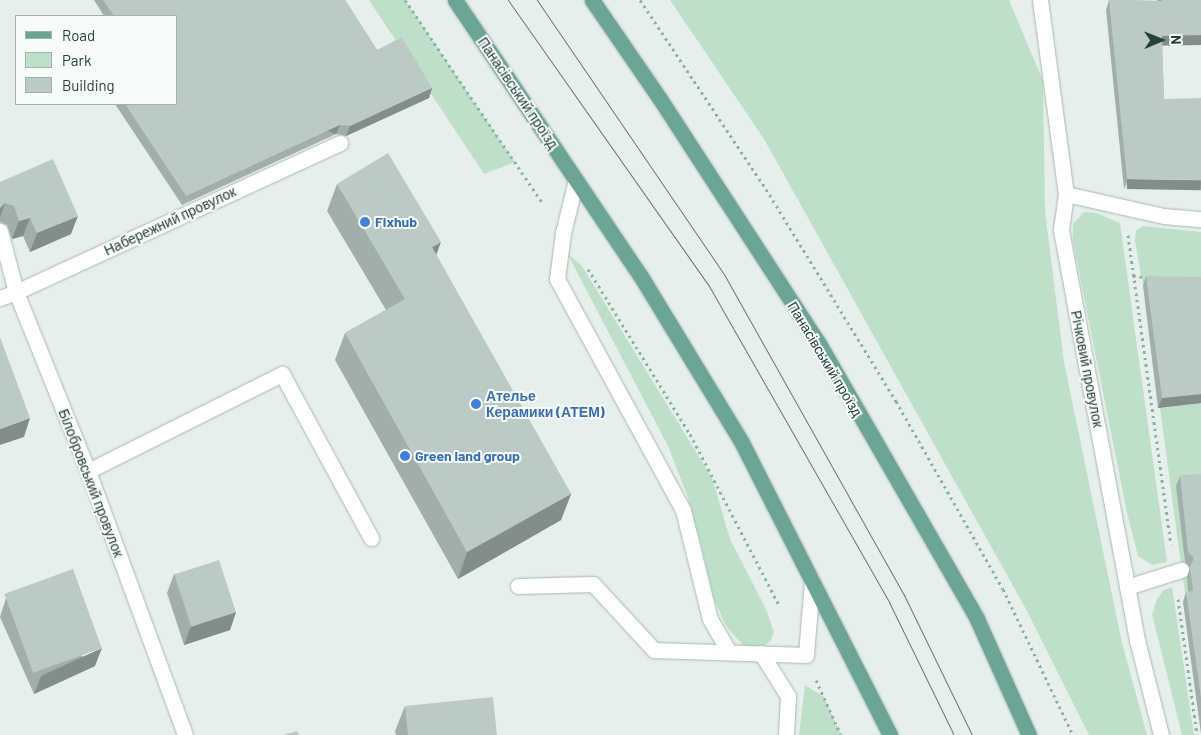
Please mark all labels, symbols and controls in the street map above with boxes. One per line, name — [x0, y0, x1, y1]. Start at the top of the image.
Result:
legend — [15, 15, 178, 105]
north arrow — [1136, 15, 1186, 65]
text: Road — [62, 26, 95, 44]
street label: Панасівський проїзд — [474, 34, 562, 152]
text: N — [1168, 35, 1185, 45]
text: Park — [62, 51, 91, 69]
text: Building — [62, 76, 115, 94]
street label: Набережний провулок — [101, 183, 239, 259]
place label: Fixhub — [375, 214, 417, 230]
marker: Fixhub — [359, 216, 371, 228]
street label: Панасівський проїзд — [784, 299, 866, 419]
street label: Річковий провулок — [1067, 309, 1107, 429]
place label: Ателье Керамики (АТЕМ) — [486, 388, 605, 421]
marker: Ателье Керамики (АТЕМ) — [470, 398, 482, 410]
street label: Білобровський провулок — [55, 407, 127, 559]
place label: Green land group — [415, 448, 520, 464]
marker: Green land group — [399, 450, 411, 462]

